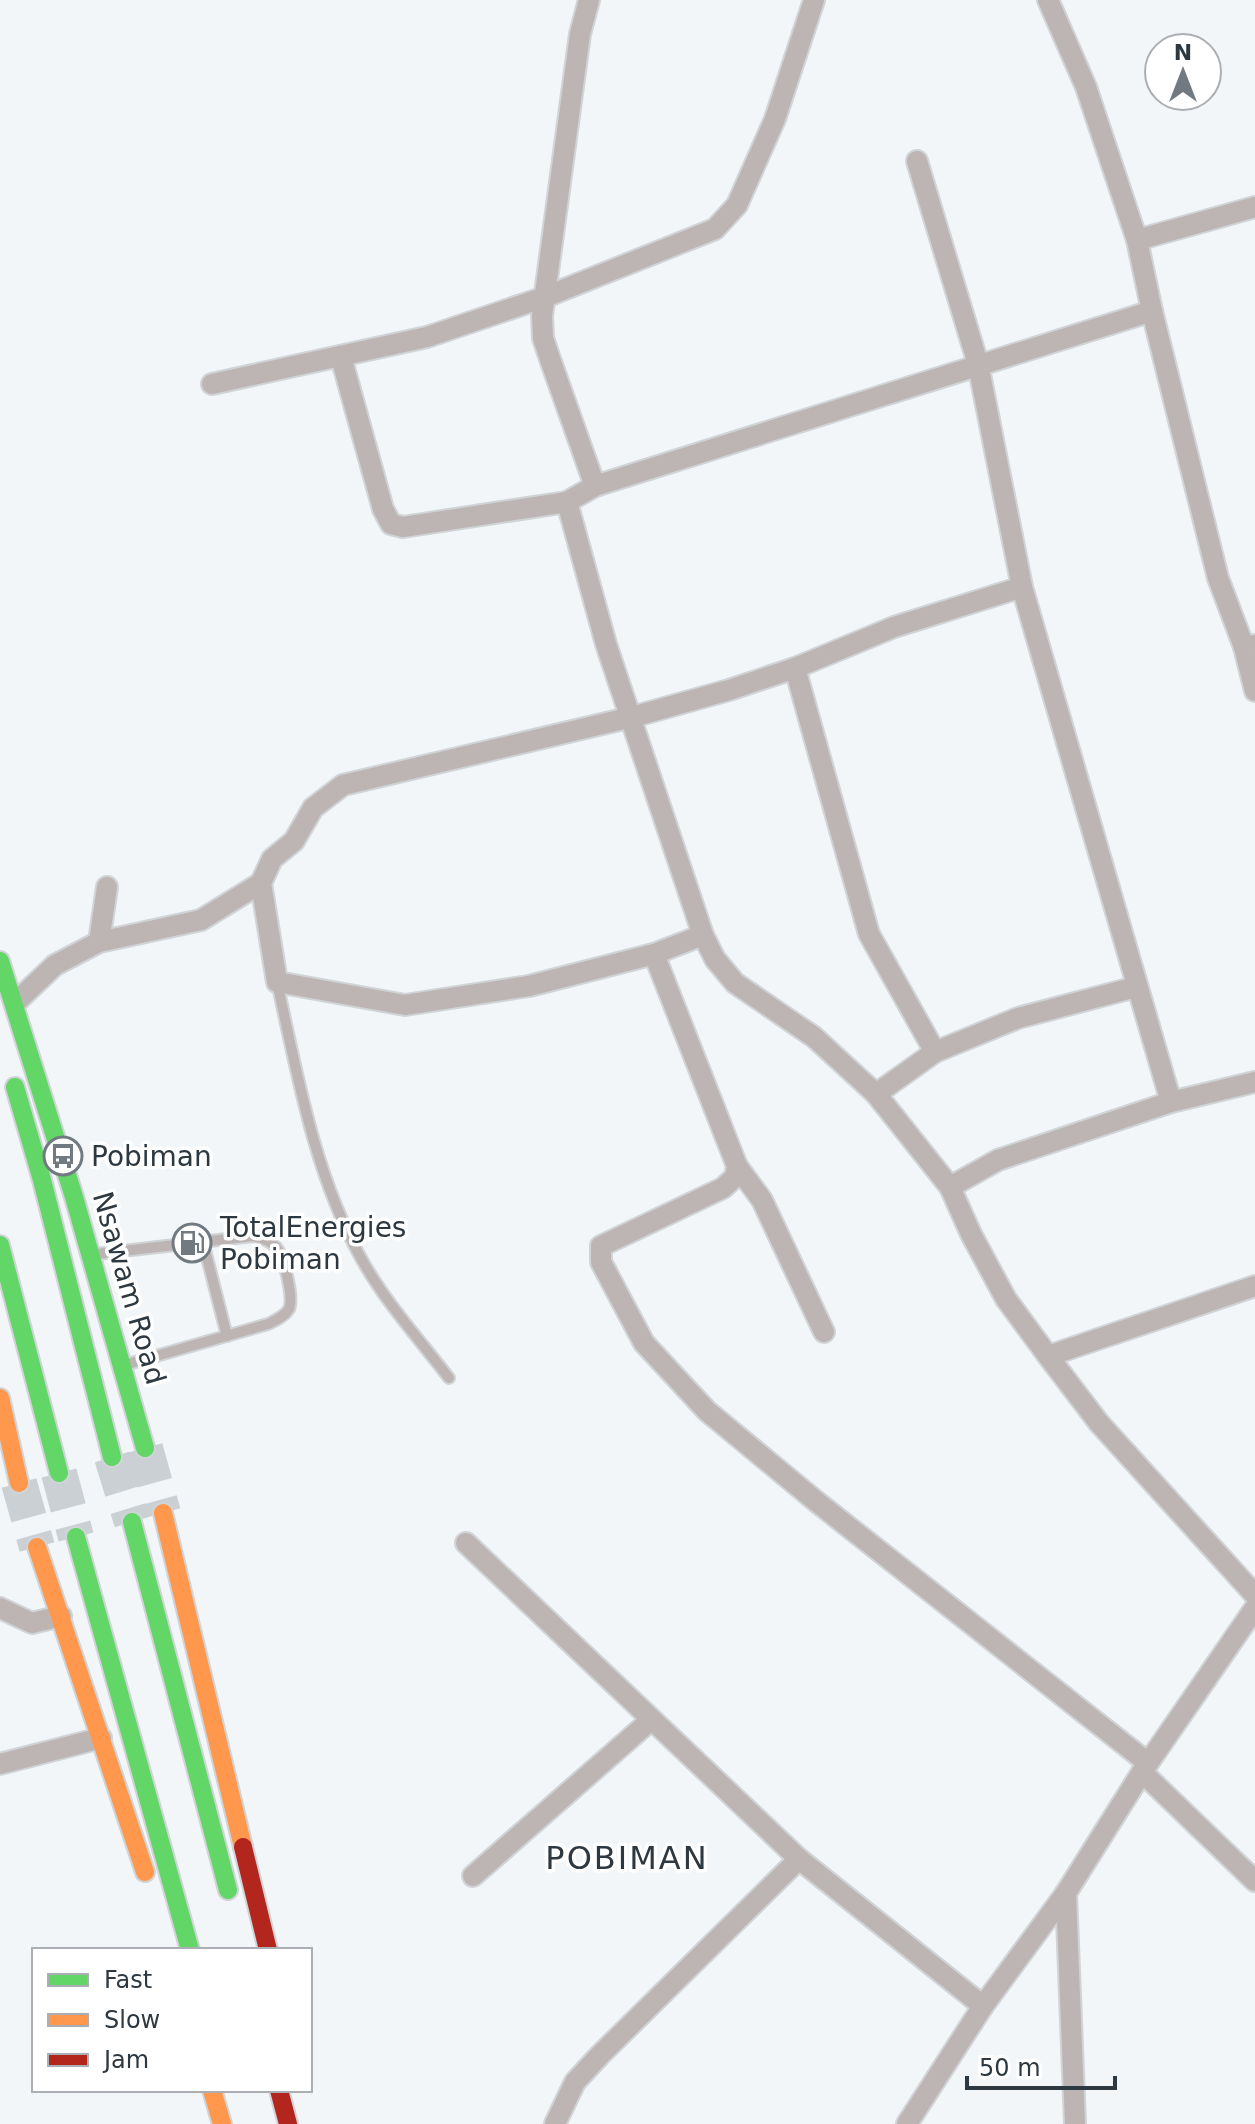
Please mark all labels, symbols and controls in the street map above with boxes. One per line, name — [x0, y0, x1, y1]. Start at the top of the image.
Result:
north arrow — [1143, 32, 1223, 112]
text: N — [1174, 40, 1192, 65]
bus stop icon: Pobiman — [42, 1135, 84, 1177]
place label: Pobiman — [91, 1140, 212, 1173]
street label: Nsawam Road — [86, 1188, 172, 1388]
place label: TotalEnergies Pobiman — [219, 1211, 406, 1276]
fuel station icon: TotalEnergies Pobiman — [171, 1222, 213, 1264]
district label: POBIMAN — [545, 1839, 709, 1877]
legend — [32, 1948, 312, 2092]
text: Fast — [104, 1966, 152, 1994]
text: Slow — [104, 2006, 160, 2034]
scale bar — [967, 2040, 1115, 2090]
text: Jam — [102, 2046, 149, 2074]
text: 50 m — [979, 2054, 1041, 2082]

